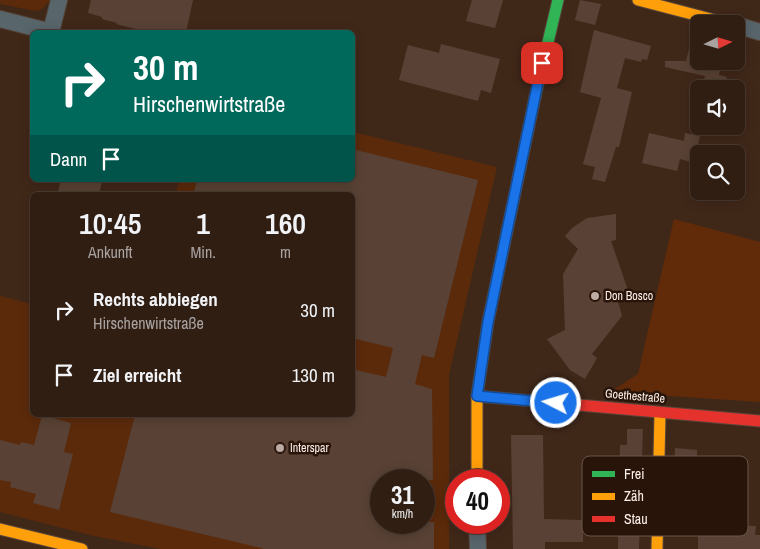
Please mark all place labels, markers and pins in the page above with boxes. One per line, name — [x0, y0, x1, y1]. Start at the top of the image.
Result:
pin — [521, 42, 563, 84]
place label: Don Bosco — [605, 288, 653, 304]
marker: Don Bosco — [589, 290, 601, 302]
place label: Interspar — [290, 440, 330, 456]
marker: Interspar — [274, 442, 286, 454]

